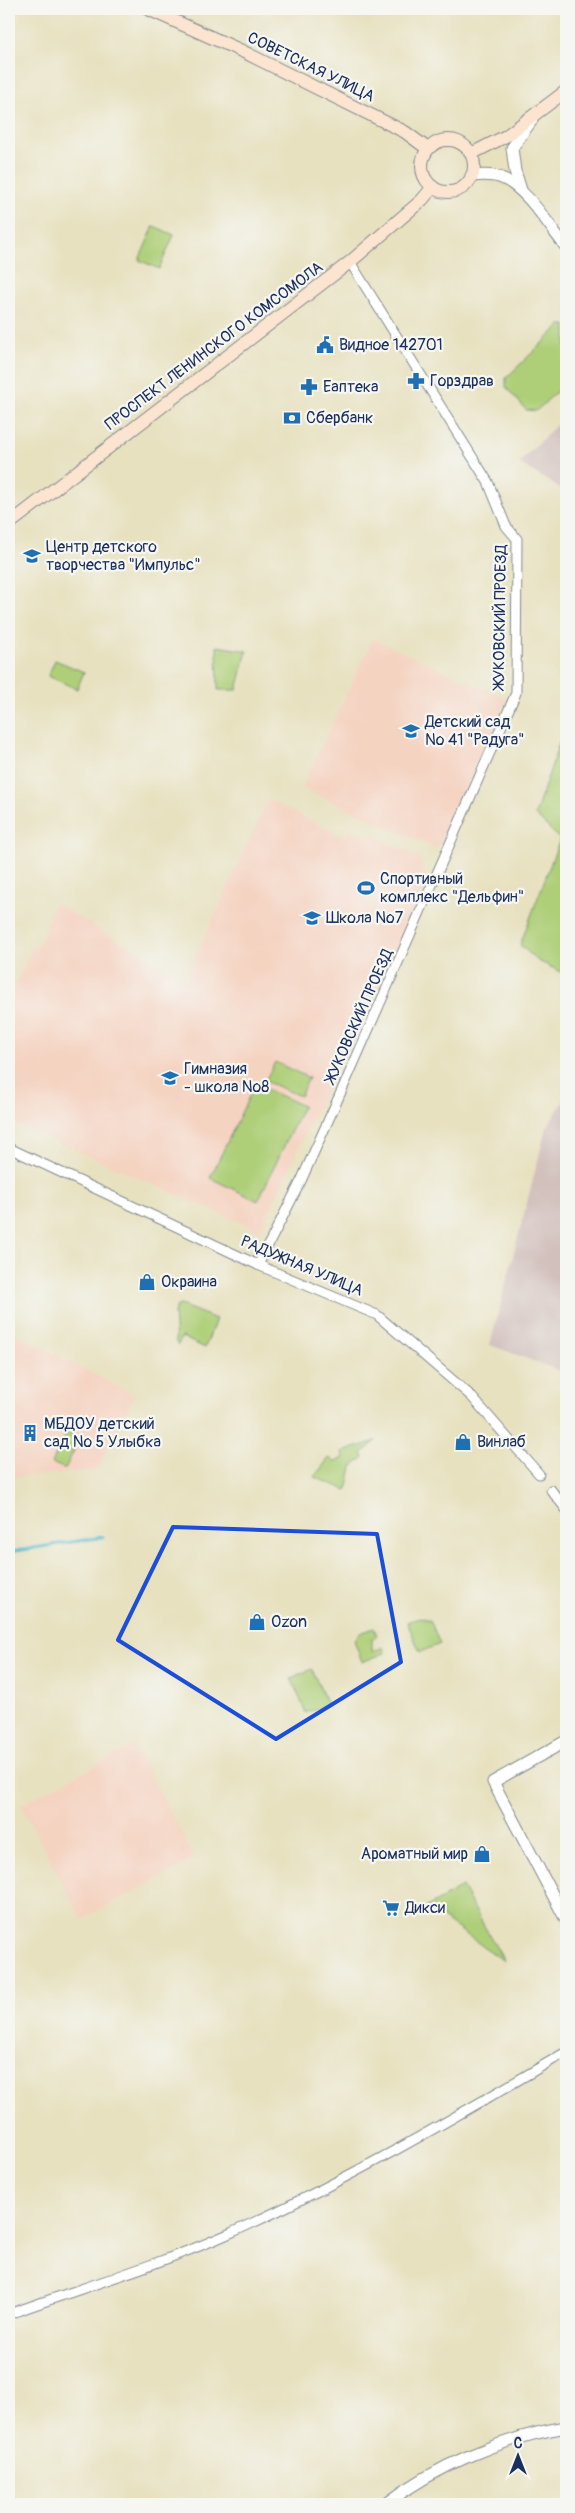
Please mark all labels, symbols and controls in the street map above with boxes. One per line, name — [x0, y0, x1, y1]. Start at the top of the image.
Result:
street label: СОВЕТСКАЯ УЛИЦА — [244, 28, 378, 106]
street label: ПРОСПЕКТ ЛЕНИНСКОГО КОМСОМОЛА — [101, 257, 327, 435]
public building icon: Видное 142701 — [315, 335, 335, 355]
place label: Видное 142701 — [339, 335, 443, 355]
pharmacy icon: Горздрав — [406, 371, 426, 391]
place label: Горздрав — [430, 371, 494, 391]
pharmacy icon: Еаптека — [299, 377, 319, 397]
place label: Еаптека — [323, 377, 379, 397]
bank icon: Сбербанк — [282, 408, 302, 428]
place label: Сбербанк — [306, 408, 373, 428]
place label: Центр детского творчества "Импульс" — [46, 537, 201, 575]
street label: ЖУКОВСКИЙ ПРОЕЗД — [489, 544, 511, 692]
school or university icon: Центр детского творчества "Импульс" — [22, 546, 42, 566]
place label: Детский сад № 41 "Радуга" — [424, 712, 525, 750]
school or university icon: Детский сад № 41 "Радуга" — [401, 721, 421, 741]
place label: Спортивный комплекс "Дельфин" — [380, 869, 524, 907]
sports icon: Спортивный комплекс "Дельфин" — [356, 878, 376, 898]
school or university icon: Школа №7 — [302, 908, 322, 928]
place label: Школа №7 — [326, 908, 404, 928]
street label: ЖУКОВСКИЙ ПРОЕЗД — [319, 946, 398, 1089]
place label: Гимназия - школа №8 — [184, 1059, 269, 1097]
school or university icon: Гимназия - школа №8 — [160, 1068, 180, 1088]
street label: РАДУЖНАЯ УЛИЦА — [238, 1231, 366, 1301]
shop icon: Окраина — [137, 1272, 157, 1292]
place label: Окраина — [161, 1272, 217, 1292]
place label: МБДОУ детский сад № 5 Улыбка — [44, 1414, 161, 1452]
building icon: МБДОУ детский сад № 5 Улыбка — [20, 1423, 40, 1443]
shop icon: Винлаб — [453, 1432, 473, 1452]
place label: Винлаб — [477, 1432, 526, 1452]
shop icon: Ozon — [247, 1612, 267, 1632]
place label: Ozon — [271, 1612, 307, 1632]
place label: Ароматный мир — [361, 1844, 468, 1864]
shop icon: Ароматный мир — [472, 1844, 492, 1864]
supermarket icon: Дикси — [381, 1898, 401, 1918]
place label: Дикси — [404, 1898, 445, 1918]
north arrow — [492, 2430, 542, 2480]
text: С — [514, 2435, 523, 2452]

